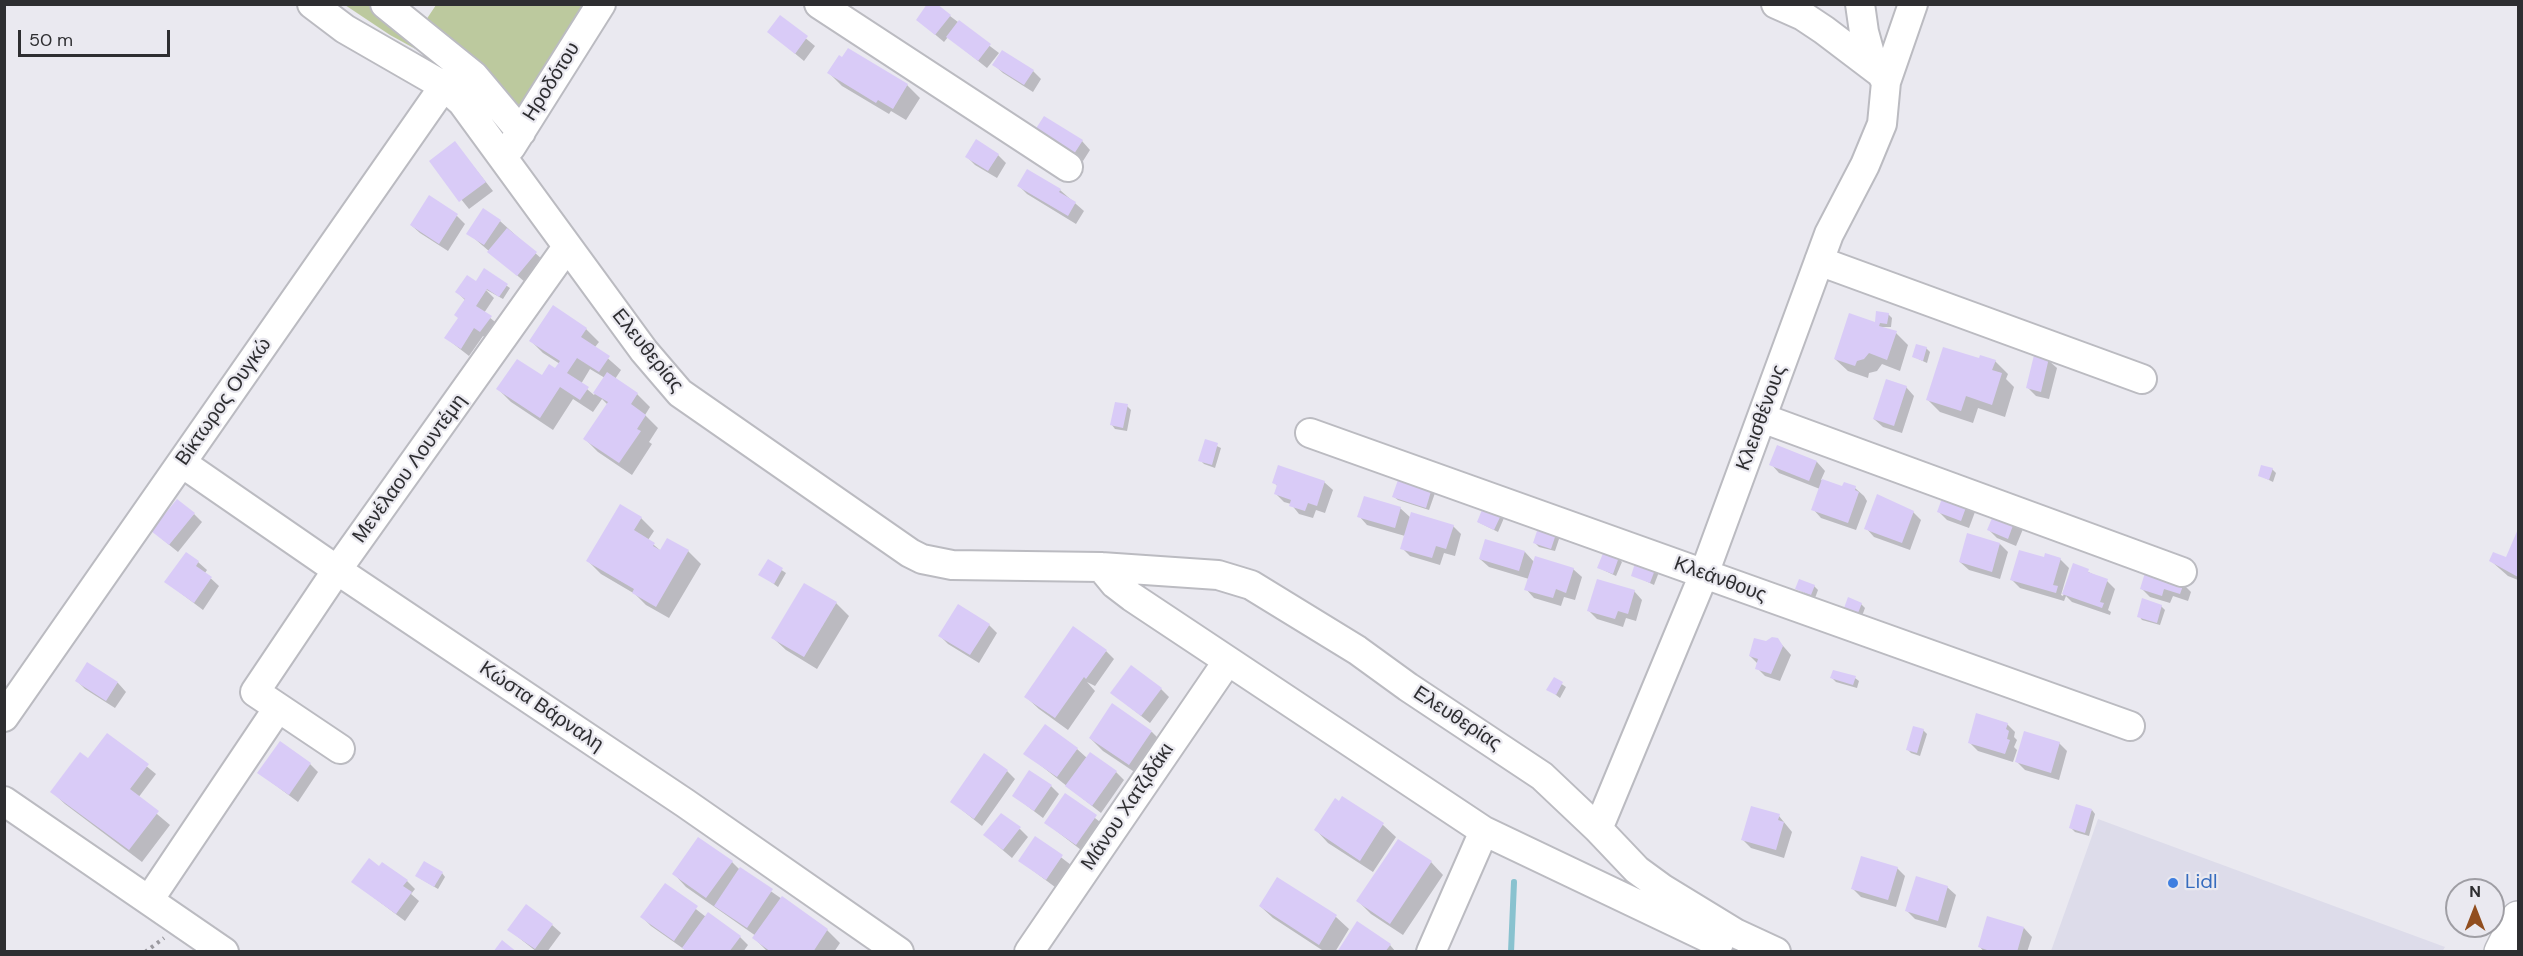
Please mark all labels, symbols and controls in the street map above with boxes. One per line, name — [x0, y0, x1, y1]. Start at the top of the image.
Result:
scale bar — [21, 18, 172, 56]
text: 50 m — [29, 28, 73, 52]
street label: Ηροδότου — [518, 38, 586, 126]
street label: Ελευθερίας — [606, 304, 688, 398]
street label: Βίκτωρος Ουγκώ — [171, 334, 277, 470]
street label: Κλεισθένους — [1732, 362, 1792, 474]
street label: Μενέλαου Λουντέμη — [348, 390, 472, 548]
street label: Κλεάνθους — [1670, 552, 1770, 608]
street label: Κώστα Βάρναλη — [474, 657, 608, 757]
street label: Ελευθερίας — [1408, 682, 1506, 756]
street label: Μάνου Χατζιδάκι — [1077, 739, 1179, 875]
place label: Lidl — [2185, 871, 2217, 895]
marker: Lidl — [2166, 876, 2180, 890]
north arrow — [2445, 878, 2505, 938]
text: N — [2469, 881, 2481, 902]

